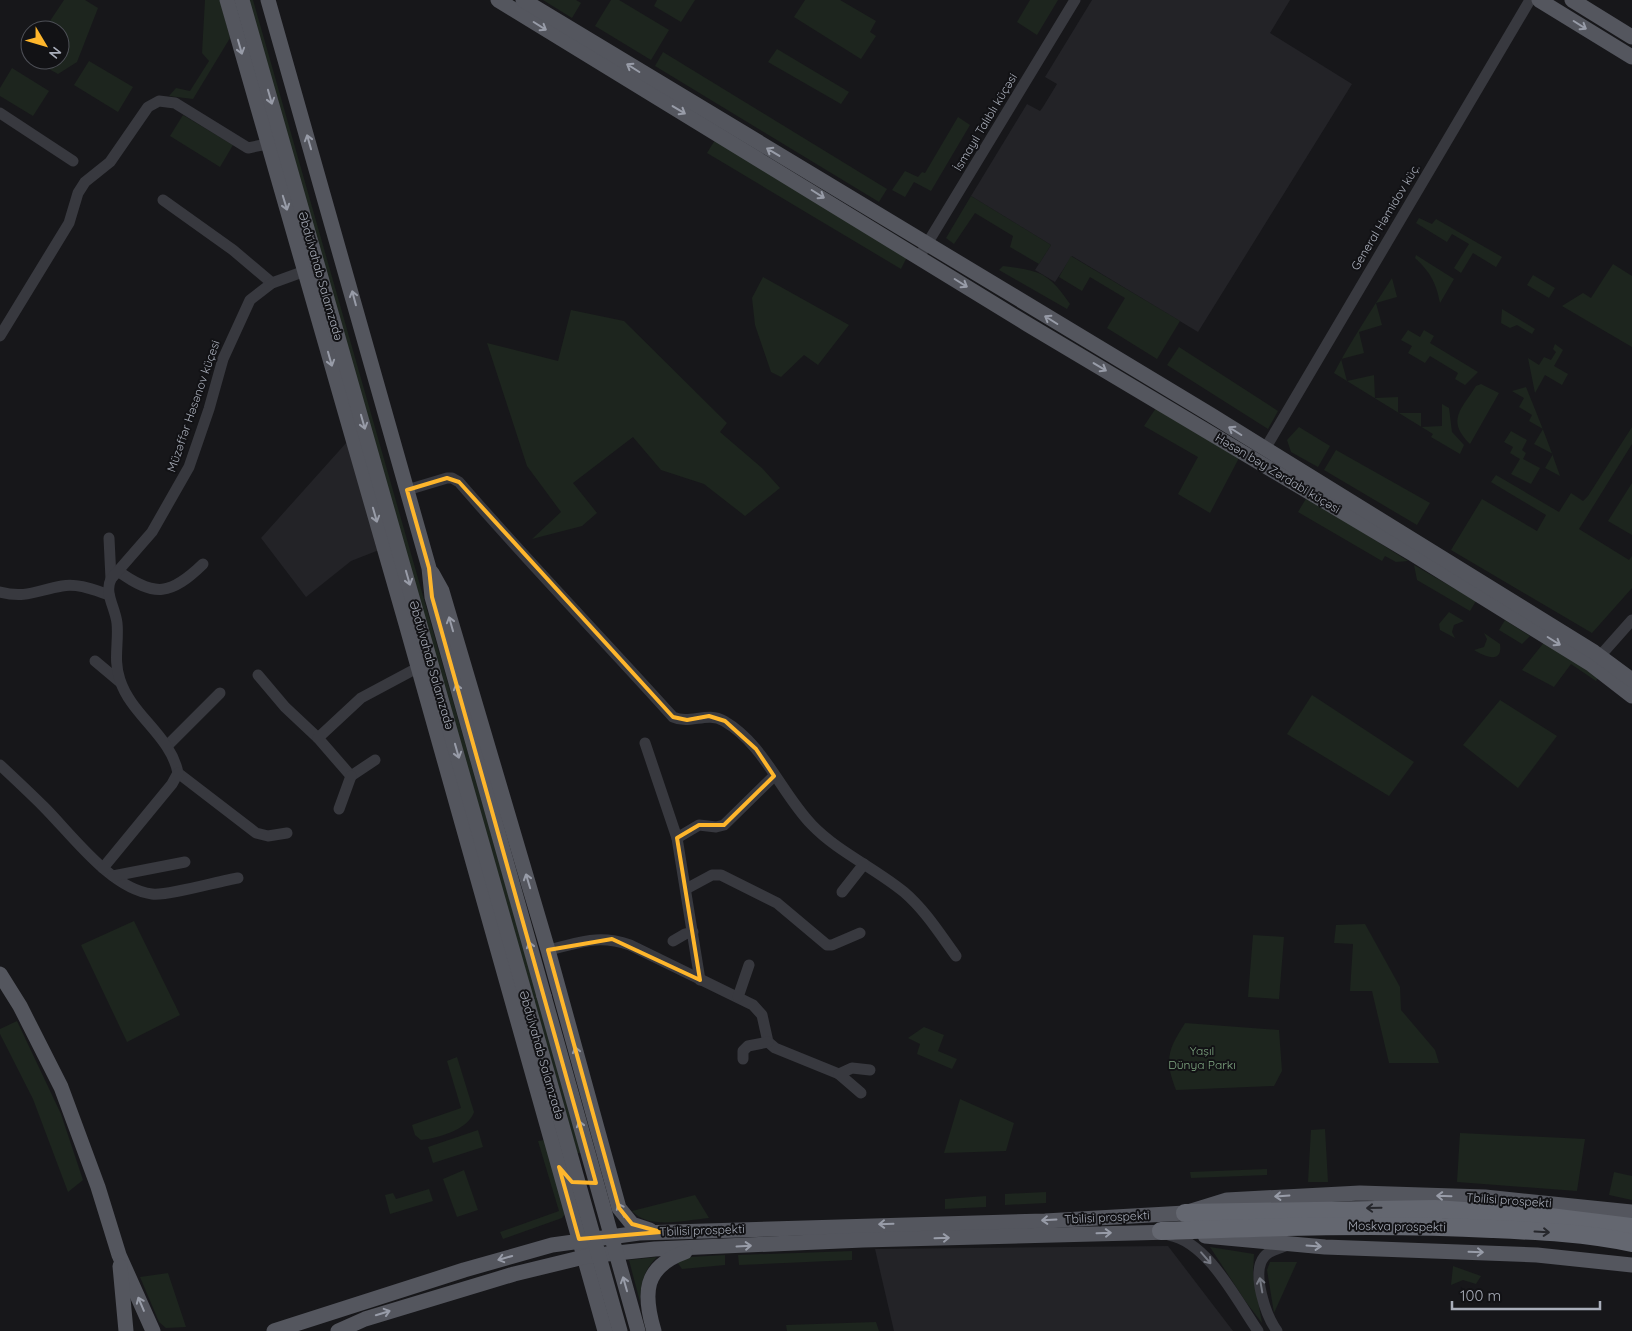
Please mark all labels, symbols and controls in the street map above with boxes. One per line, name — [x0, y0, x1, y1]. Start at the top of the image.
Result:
north arrow — [20, 20, 70, 70]
one-way arrow — [532, 21, 546, 31]
one-way arrow — [1573, 21, 1587, 31]
one-way arrow — [236, 39, 246, 55]
text: N — [45, 43, 66, 63]
one-way arrow — [627, 62, 641, 72]
street label: İsmayıl Talıblı küçəsi — [950, 70, 1020, 174]
one-way arrow — [265, 89, 275, 105]
one-way arrow — [671, 105, 685, 115]
one-way arrow — [303, 134, 313, 150]
one-way arrow — [766, 146, 780, 156]
street label: General Həmidov küç. — [1347, 161, 1423, 273]
one-way arrow — [810, 190, 824, 200]
one-way arrow — [280, 195, 290, 211]
street label: Əbdülvahab Salamzadə — [295, 210, 347, 342]
one-way arrow — [953, 278, 967, 288]
one-way arrow — [349, 290, 358, 306]
one-way arrow — [1044, 315, 1058, 326]
street label: Müzəffər Həsənov küçesi — [163, 338, 223, 474]
one-way arrow — [326, 351, 336, 367]
one-way arrow — [1092, 362, 1107, 372]
one-way arrow — [359, 413, 369, 429]
one-way arrow — [1229, 425, 1243, 435]
street label: Həsən bəy Zərdabi küçəsi — [1213, 430, 1343, 516]
one-way arrow — [370, 507, 380, 523]
one-way arrow — [403, 570, 413, 586]
street label: Əbdülvahab Salamzadə — [406, 599, 458, 731]
one-way arrow — [446, 617, 456, 633]
one-way arrow — [1546, 636, 1560, 646]
one-way arrow — [453, 684, 463, 700]
one-way arrow — [452, 743, 462, 759]
one-way arrow — [522, 873, 532, 889]
one-way arrow — [525, 941, 535, 957]
street label: Əbdülvahab Salamzadə — [516, 989, 568, 1121]
park label: Yaşıl Dünya Parkı — [1168, 1043, 1236, 1072]
one-way arrow — [571, 1046, 581, 1062]
one-way arrow — [575, 1120, 585, 1136]
street label: Tbilisi prospekti — [1466, 1190, 1552, 1210]
one-way arrow — [1436, 1191, 1452, 1201]
one-way arrow — [1274, 1192, 1290, 1201]
one-way arrow — [616, 1203, 626, 1218]
one-way arrow — [1366, 1203, 1382, 1213]
street label: Tbilisi prospekti — [1064, 1207, 1150, 1227]
one-way arrow — [1041, 1216, 1057, 1225]
street label: Moskva prospekti — [1348, 1218, 1446, 1234]
one-way arrow — [879, 1220, 895, 1229]
street label: Tbilisi prospekti — [659, 1221, 745, 1239]
one-way arrow — [1533, 1227, 1549, 1236]
one-way arrow — [1096, 1228, 1112, 1238]
one-way arrow — [933, 1233, 949, 1243]
one-way arrow — [736, 1242, 752, 1251]
one-way arrow — [1305, 1242, 1321, 1251]
one-way arrow — [1468, 1247, 1484, 1256]
one-way arrow — [1200, 1251, 1212, 1264]
one-way arrow — [497, 1254, 513, 1264]
one-way arrow — [619, 1276, 629, 1292]
one-way arrow — [1255, 1278, 1265, 1294]
scale bar — [1452, 1278, 1600, 1310]
text: 100 m — [1460, 1286, 1501, 1305]
one-way arrow — [135, 1297, 145, 1312]
one-way arrow — [375, 1308, 391, 1318]

